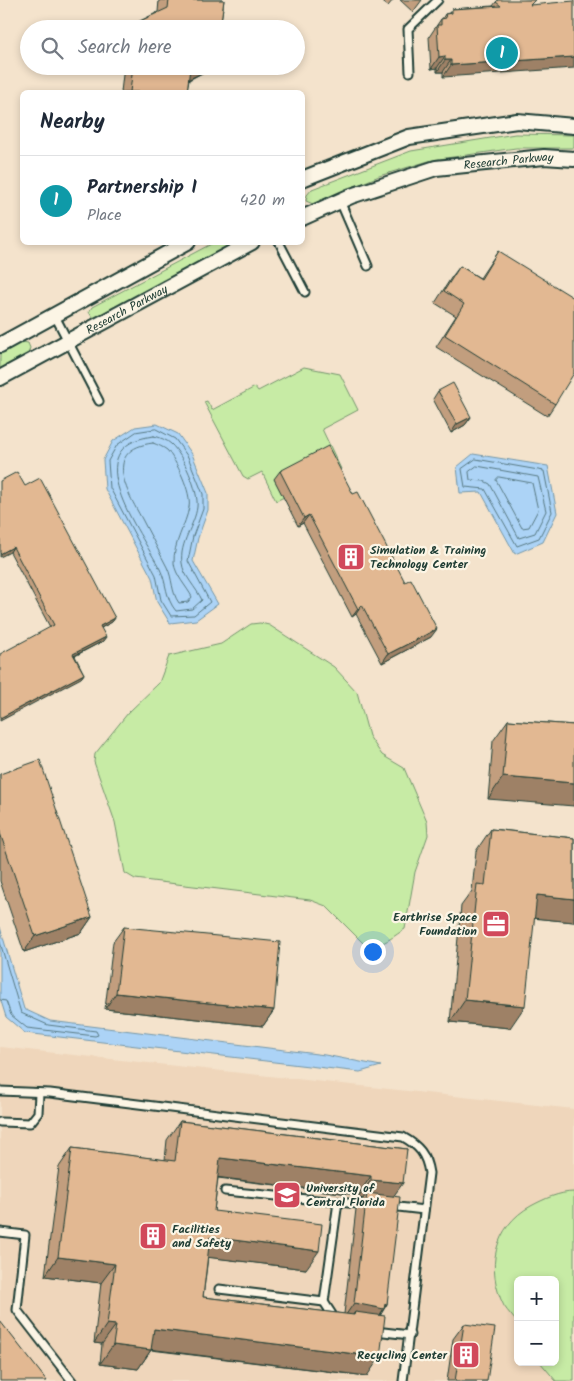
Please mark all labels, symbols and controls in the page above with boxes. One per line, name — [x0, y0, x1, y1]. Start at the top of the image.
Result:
search box — [20, 20, 305, 75]
text: Search here — [78, 33, 172, 63]
icon: search — [38, 34, 66, 62]
pin: 1 — [486, 34, 518, 72]
text: Nearby — [40, 106, 105, 139]
street label: Research Parkway — [463, 147, 554, 175]
text: Partnership I — [87, 173, 197, 203]
text: 1 — [54, 188, 58, 213]
text: 420 m — [240, 188, 285, 213]
text: Place — [87, 203, 121, 228]
street label: Research Parkway — [82, 280, 171, 339]
place label: Simulation & Training Technology Center — [370, 541, 487, 574]
building icon: Simulation & Training Technology Center — [336, 542, 366, 572]
place label: Earthrise Space Foundation — [393, 908, 477, 941]
office icon: Earthrise Space Foundation — [481, 909, 511, 939]
your location — [360, 939, 386, 965]
place label: University of Central Florida — [306, 1179, 385, 1212]
school or university icon: University of Central Florida — [272, 1180, 302, 1210]
place label: Facilities and Safety — [172, 1220, 232, 1253]
building icon: Facilities and Safety — [138, 1221, 168, 1251]
map controls — [514, 1276, 559, 1366]
button: + — [514, 1276, 559, 1321]
button: − — [514, 1321, 559, 1366]
building icon: Recycling Center — [451, 1340, 481, 1370]
place label: Recycling Center — [357, 1346, 448, 1365]

